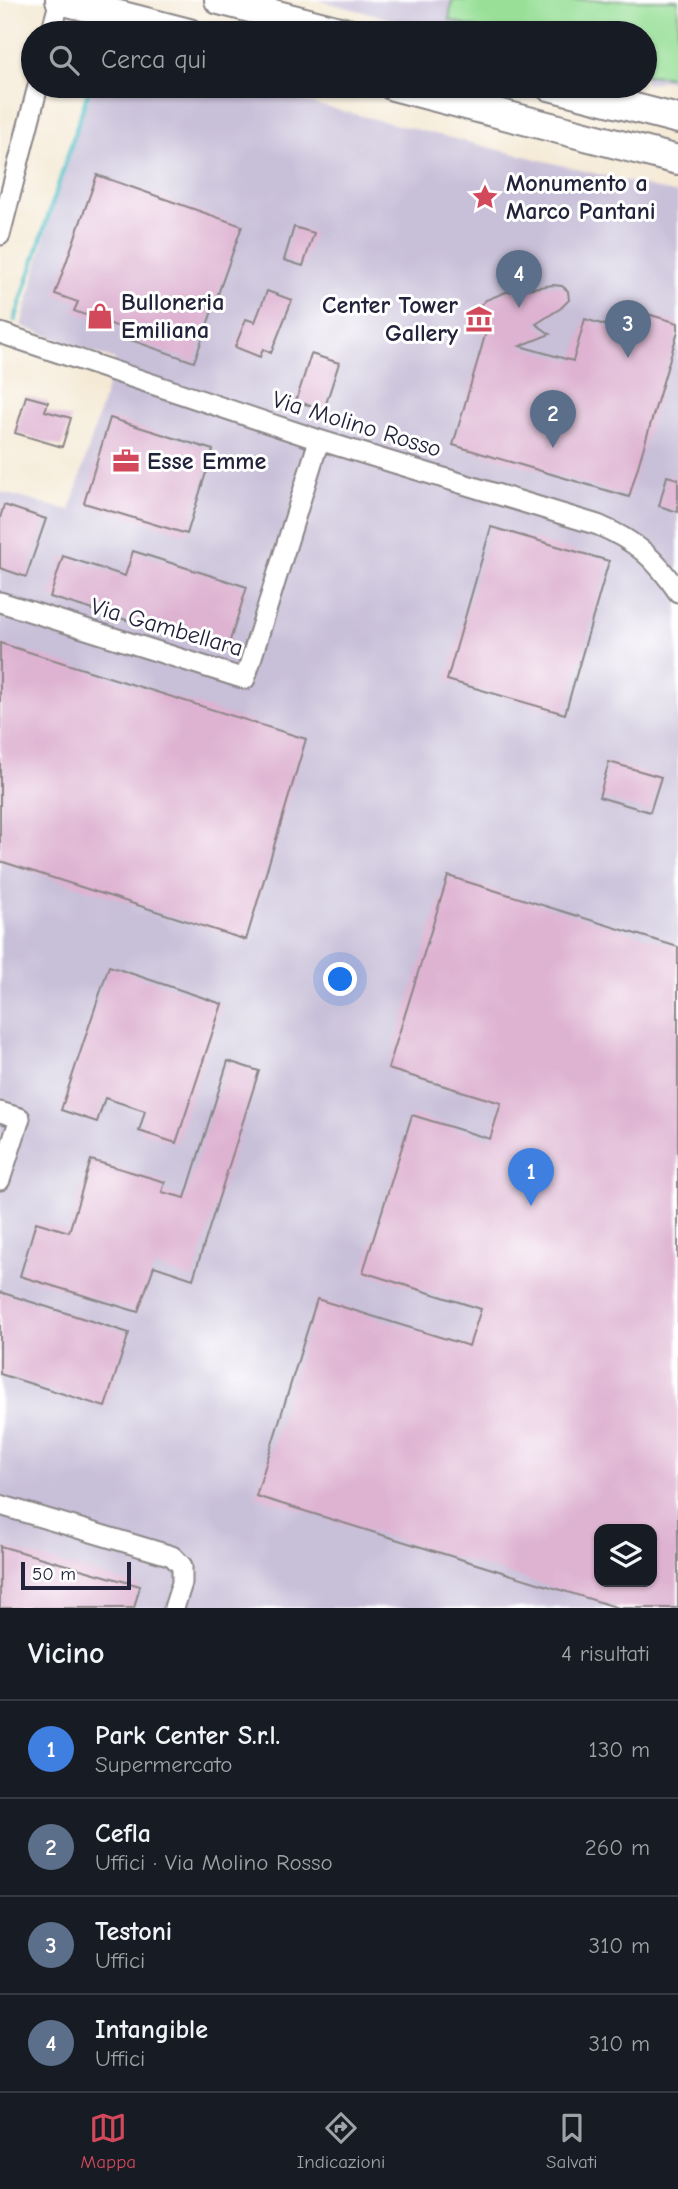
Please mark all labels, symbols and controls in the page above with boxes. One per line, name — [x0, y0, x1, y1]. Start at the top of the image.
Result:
search box — [21, 21, 657, 98]
icon: search — [45, 41, 83, 79]
text: Cerca qui — [101, 45, 207, 75]
place label: Monumento a Marco Pantani — [506, 169, 656, 225]
place icon: Monumento a Marco Pantani — [470, 182, 500, 212]
pin: 4 — [496, 250, 542, 308]
place label: Bulloneria Emiliana — [121, 288, 224, 344]
place label: Center Tower Gallery — [322, 291, 458, 347]
pin: 3 — [605, 300, 651, 358]
shop icon: Bulloneria Emiliana — [85, 301, 115, 331]
museum icon: Center Tower Gallery — [464, 304, 494, 334]
street label: Via Molino Rosso — [269, 385, 445, 463]
pin: 2 — [530, 390, 576, 448]
office icon: Esse Emme — [111, 446, 141, 476]
place label: Esse Emme — [147, 447, 266, 475]
street label: Via Gambellara — [88, 592, 246, 662]
your location — [323, 962, 357, 996]
pin: 1 — [508, 1148, 554, 1206]
map controls — [594, 1524, 657, 1587]
button: layers — [594, 1524, 657, 1587]
scale bar — [21, 1559, 131, 1591]
text: 50 m — [32, 1563, 76, 1585]
text: Vicino — [28, 1636, 105, 1671]
text: 4 risultati — [561, 1640, 650, 1667]
text: Park Center S.r.l. — [95, 1721, 280, 1751]
text: 1 — [46, 1736, 56, 1763]
text: 130 m — [589, 1736, 650, 1763]
text: Supermercato — [95, 1751, 232, 1778]
text: Cefla — [95, 1819, 151, 1849]
text: 2 — [45, 1834, 57, 1861]
text: 260 m — [585, 1834, 650, 1861]
text: Uffici · Via Molino Rosso — [95, 1849, 333, 1876]
text: Testoni — [95, 1917, 172, 1947]
text: 3 — [45, 1932, 57, 1959]
text: 310 m — [589, 1932, 650, 1959]
text: Uffici — [95, 1947, 145, 1974]
text: Intangible — [95, 2015, 208, 2045]
text: 4 — [46, 2030, 56, 2057]
text: 310 m — [589, 2030, 650, 2057]
text: Uffici — [95, 2045, 145, 2072]
tab: Mappa — [80, 2109, 136, 2173]
tab: Indicazioni — [297, 2109, 385, 2173]
tab: Salvati — [546, 2109, 598, 2173]

